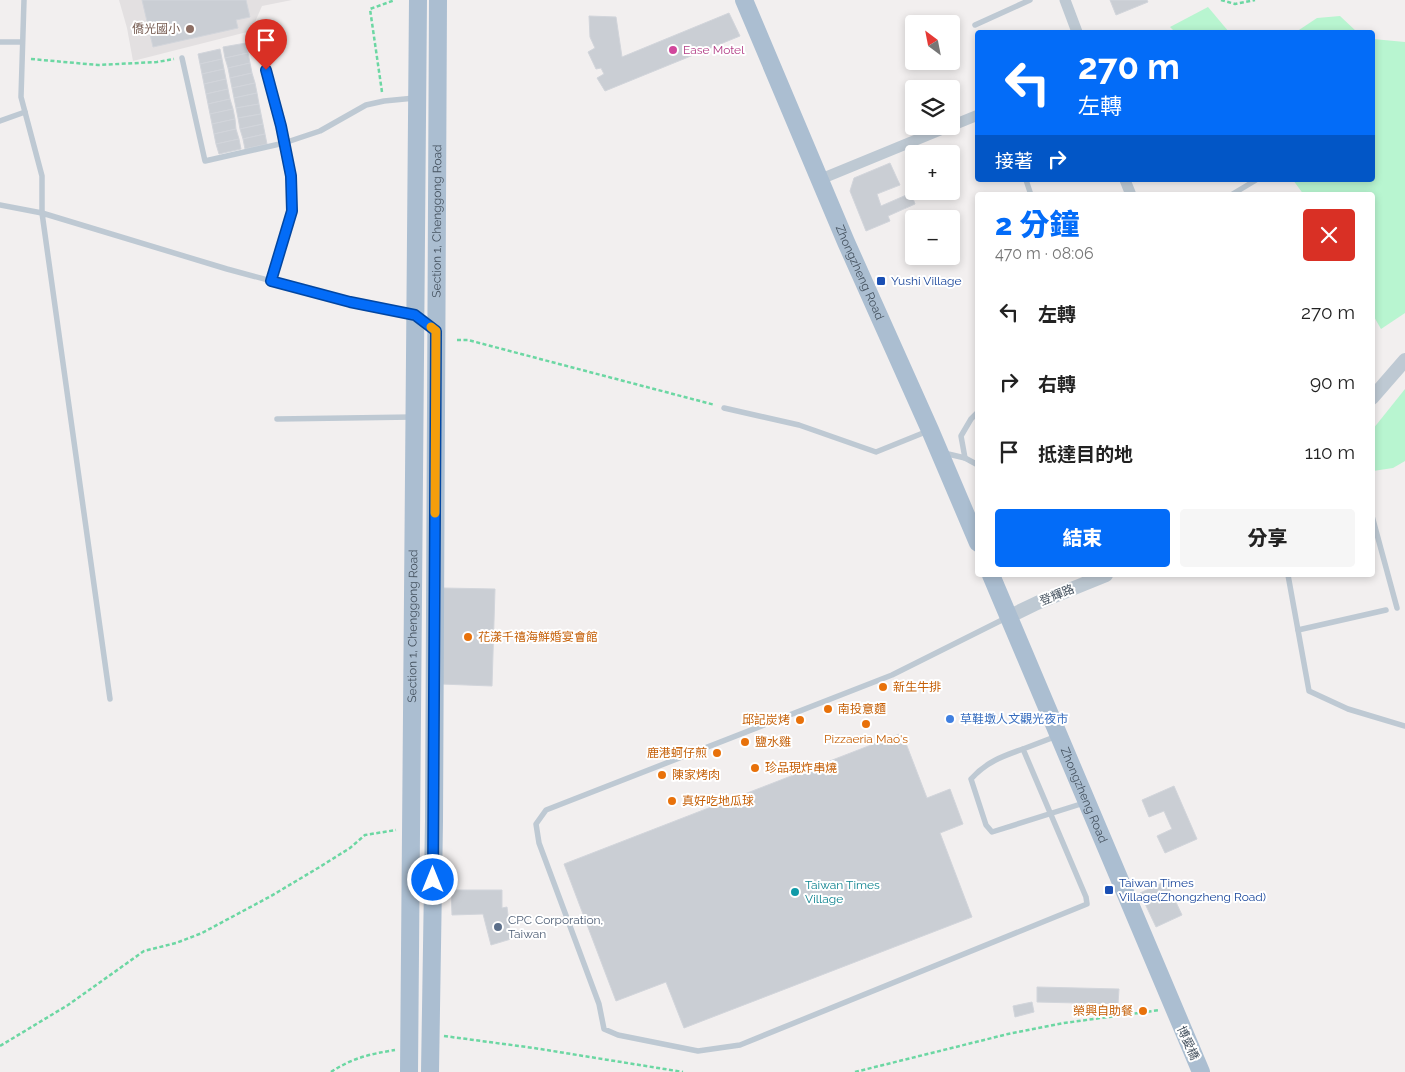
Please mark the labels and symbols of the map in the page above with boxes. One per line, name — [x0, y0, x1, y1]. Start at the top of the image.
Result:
north arrow — [905, 15, 960, 70]
pin — [245, 19, 287, 70]
place label: 僑光國小 — [132, 22, 180, 36]
marker: 僑光國小 — [184, 23, 196, 35]
place label: Ease Motel — [683, 43, 745, 57]
marker: Ease Motel — [667, 44, 679, 56]
street label: Section 1, Chenggong Road — [430, 144, 444, 298]
street label: Zhongzheng Road — [833, 223, 887, 322]
place label: Yushi Village — [891, 274, 962, 288]
marker: Yushi Village — [875, 275, 887, 287]
street label: Section 1, Chenggong Road — [405, 549, 420, 703]
street label: 登輝路 — [1038, 582, 1076, 608]
place label: 花漾千禧海鮮婚宴會館 — [478, 630, 598, 644]
marker: 花漾千禧海鮮婚宴會館 — [462, 631, 474, 643]
place label: 新生牛排 — [893, 680, 941, 694]
marker: 新生牛排 — [877, 681, 889, 693]
place label: 南投意麵 — [838, 702, 886, 716]
marker: 南投意麵 — [822, 703, 834, 715]
place label: 草鞋墩人文觀光夜市 — [960, 712, 1068, 726]
place label: 邱記炭烤 — [742, 713, 790, 727]
marker: 草鞋墩人文觀光夜市 — [944, 713, 956, 725]
marker: 邱記炭烤 — [794, 714, 806, 726]
marker: Pizzaeria Mao's — [860, 718, 872, 730]
place label: Pizzaeria Mao's — [824, 732, 908, 746]
place label: 鹽水雞 — [755, 735, 791, 749]
marker: 鹽水雞 — [739, 736, 751, 748]
street label: Zhongzheng Road — [1058, 745, 1110, 845]
place label: 鹿港蚵仔煎 — [647, 746, 707, 760]
marker: 鹿港蚵仔煎 — [711, 747, 723, 759]
place label: 珍品現炸串燒 — [765, 761, 837, 775]
marker: 珍品現炸串燒 — [749, 762, 761, 774]
place label: 陳家烤肉 — [672, 768, 720, 782]
marker: 陳家烤肉 — [656, 769, 668, 781]
place label: 真好吃地瓜球 — [682, 794, 754, 808]
marker: 真好吃地瓜球 — [666, 795, 678, 807]
position arrow — [406, 853, 458, 905]
place label: Taiwan Times Village(Zhongzheng Road) — [1119, 876, 1266, 904]
place label: Taiwan Times Village — [805, 878, 880, 906]
marker: Taiwan Times Village(Zhongzheng Road) — [1103, 884, 1115, 896]
marker: Taiwan Times Village — [789, 886, 801, 898]
place label: CPC Corporation, Taiwan — [508, 913, 603, 941]
marker: CPC Corporation, Taiwan — [492, 921, 504, 933]
place label: 榮興自助餐 — [1073, 1004, 1133, 1018]
marker: 榮興自助餐 — [1137, 1005, 1149, 1017]
street label: 博愛橋 — [1174, 1024, 1202, 1062]

